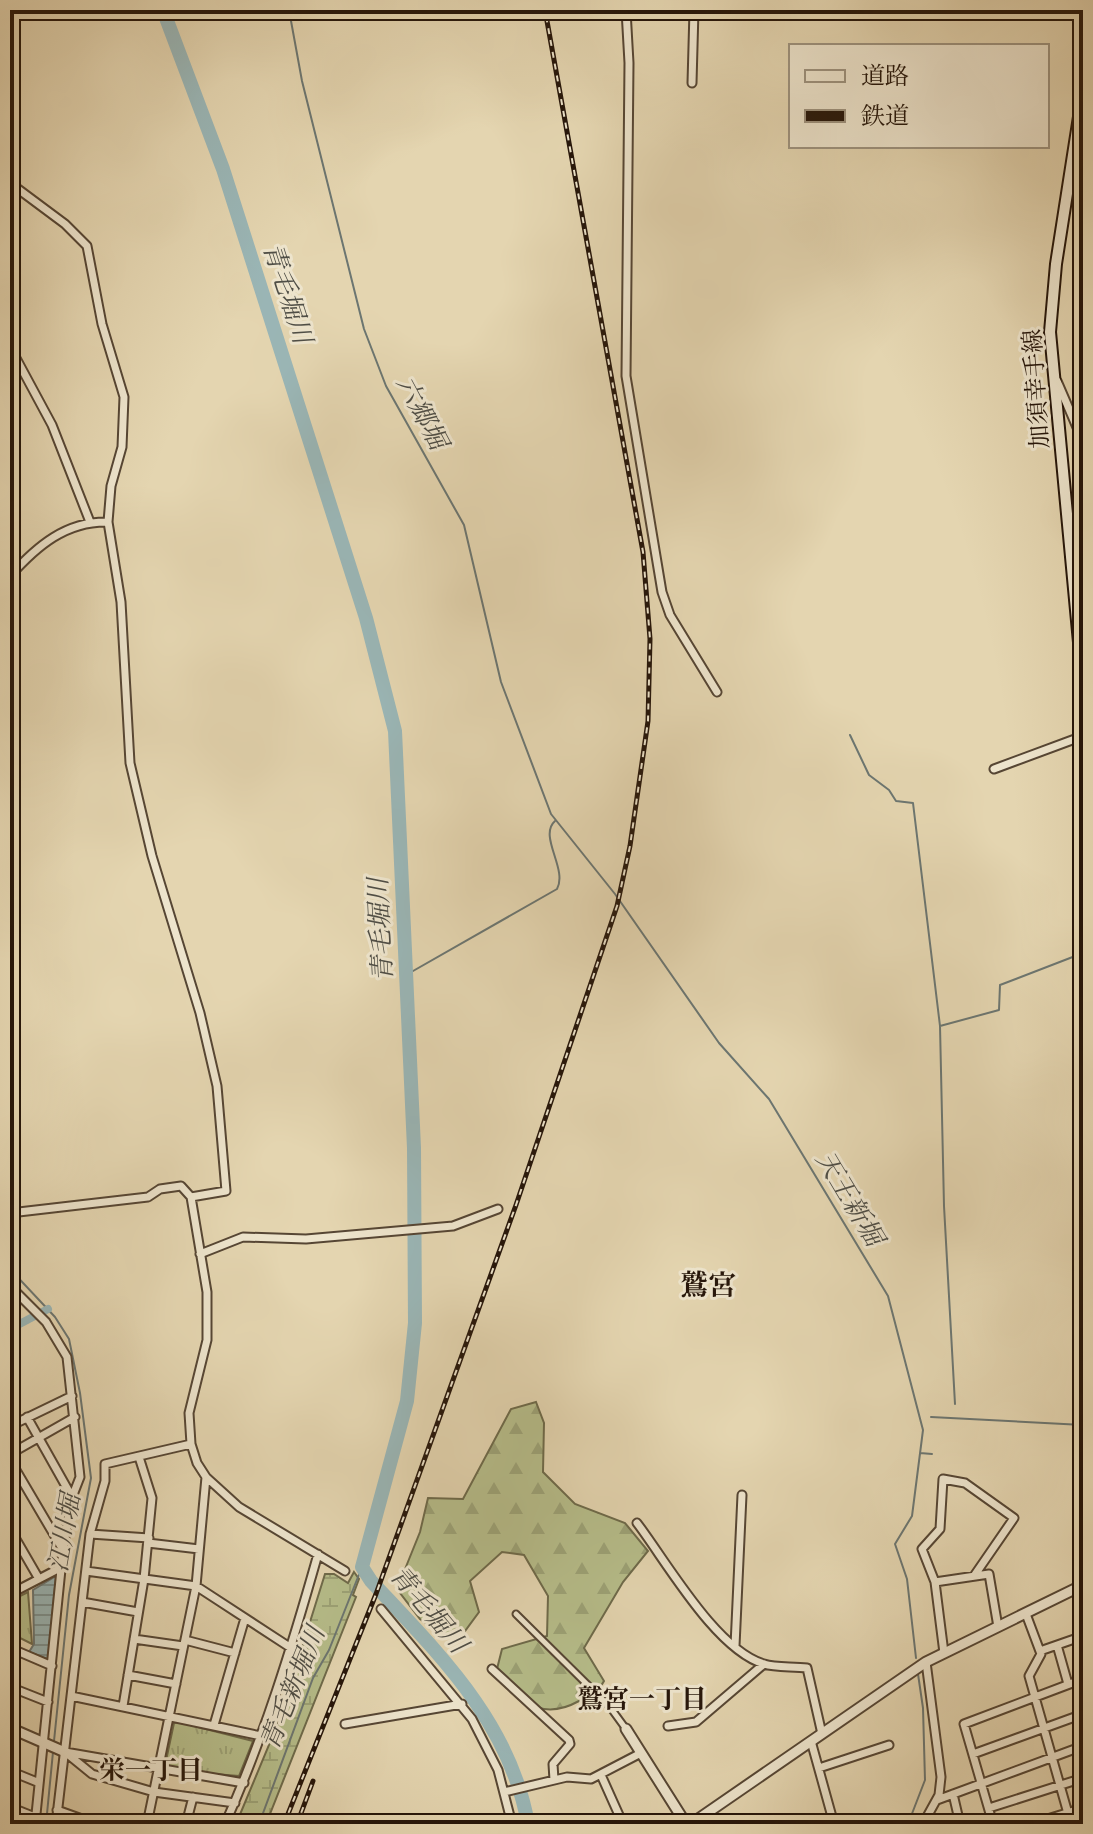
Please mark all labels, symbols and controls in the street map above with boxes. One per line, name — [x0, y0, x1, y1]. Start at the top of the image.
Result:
legend — [789, 44, 1049, 148]
text: 道路 — [861, 63, 909, 90]
text: 鉄道 — [861, 103, 909, 130]
water label: 青毛堀川 — [258, 240, 317, 350]
street label: 加須幸手線 — [1019, 328, 1054, 450]
water label: 六郷堀 — [390, 371, 454, 457]
water label: 青毛堀川 — [364, 874, 398, 983]
water label: 天王新堀 — [810, 1147, 890, 1254]
district label: 鷲宮 — [680, 1270, 736, 1302]
water label: 江川堀 — [44, 1488, 86, 1574]
water label: 青毛堀川 — [384, 1561, 474, 1661]
water label: 青毛新堀川 — [256, 1620, 331, 1754]
district label: 鷲宮一丁目 — [577, 1685, 707, 1714]
district label: 栄一丁目 — [99, 1756, 203, 1785]

